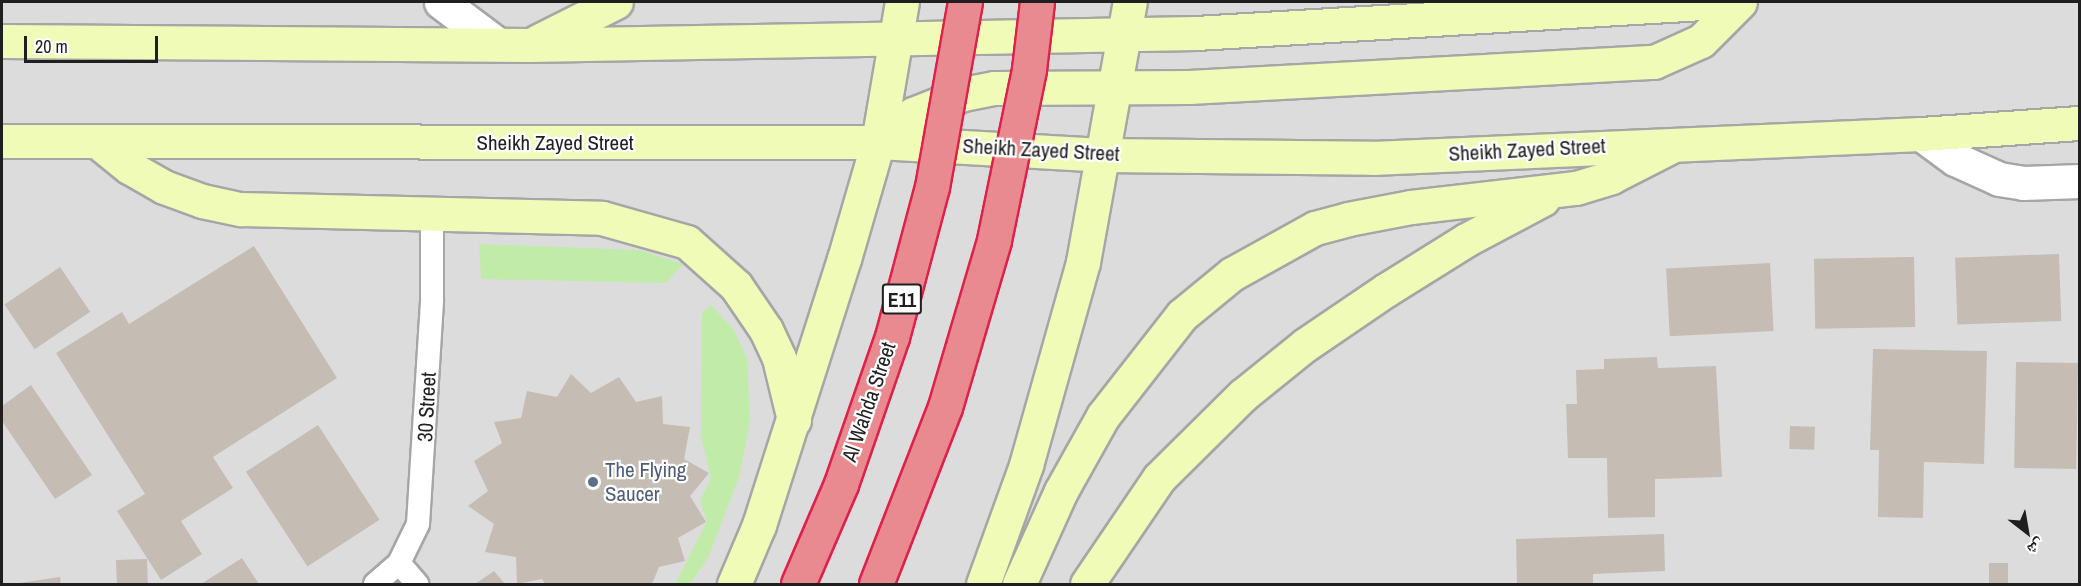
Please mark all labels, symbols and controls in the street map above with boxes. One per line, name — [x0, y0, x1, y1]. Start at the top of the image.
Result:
scale bar — [27, 24, 160, 62]
text: 20 m — [35, 34, 68, 59]
street label: Sheikh Zayed Street — [477, 130, 633, 156]
street label: Sheikh Zayed Street — [962, 133, 1120, 167]
street label: Sheikh Zayed Street — [1448, 133, 1606, 167]
road number: E11 — [881, 282, 923, 316]
street label: Al Wahda Street — [837, 339, 901, 465]
street label: 30 Street — [413, 371, 441, 443]
place label: The Flying Saucer — [605, 457, 686, 507]
marker: The Flying Saucer — [586, 475, 600, 489]
north arrow — [1997, 502, 2057, 562]
text: ش — [2023, 534, 2049, 561]

